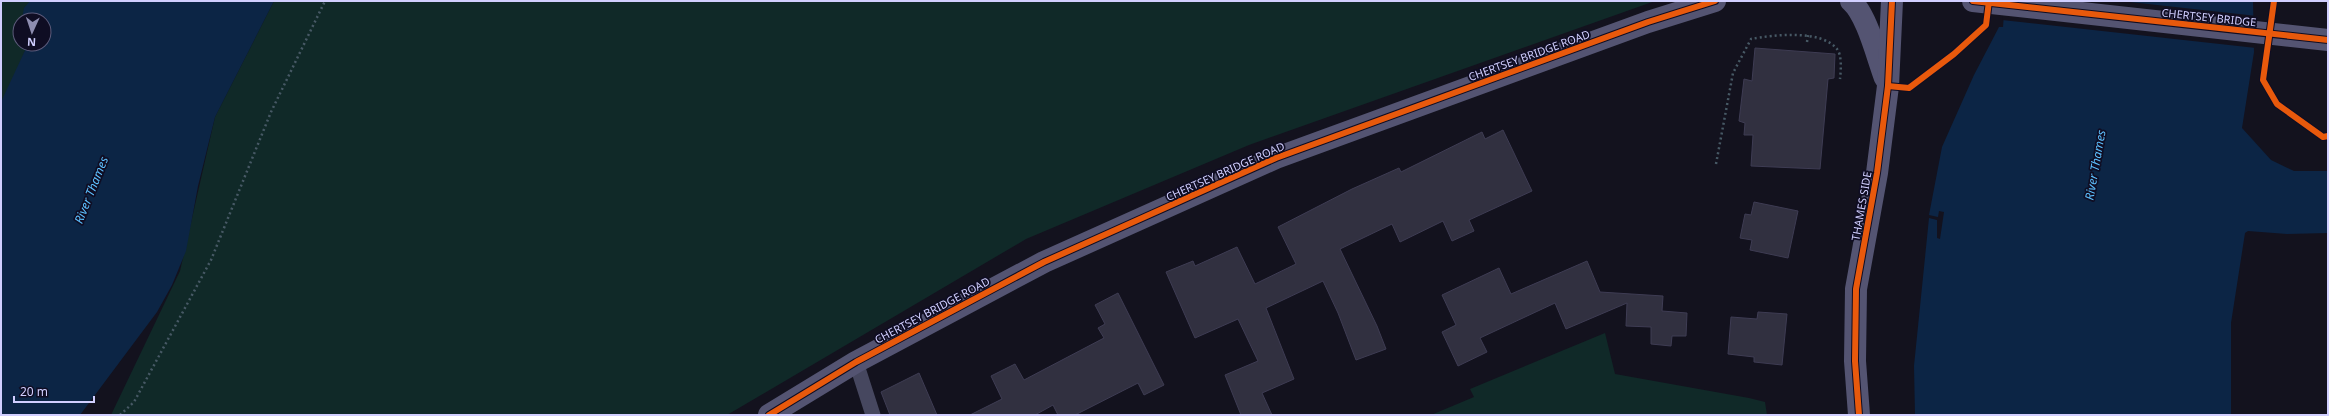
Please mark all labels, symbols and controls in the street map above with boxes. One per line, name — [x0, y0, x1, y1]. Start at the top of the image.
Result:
street label: CHERTSEY BRIDGE — [2161, 5, 2257, 29]
north arrow — [12, 12, 52, 52]
street label: CHERTSEY BRIDGE ROAD — [1466, 26, 1592, 84]
text: N — [27, 35, 36, 50]
water label: River Thames — [2080, 129, 2110, 201]
street label: CHERTSEY BRIDGE ROAD — [1163, 138, 1287, 204]
water label: River Thames — [70, 154, 112, 226]
street label: THAMES SIDE — [1848, 170, 1874, 242]
street label: CHERTSEY BRIDGE ROAD — [872, 273, 992, 347]
scale bar — [14, 378, 94, 404]
text: 20 m — [20, 383, 48, 400]

